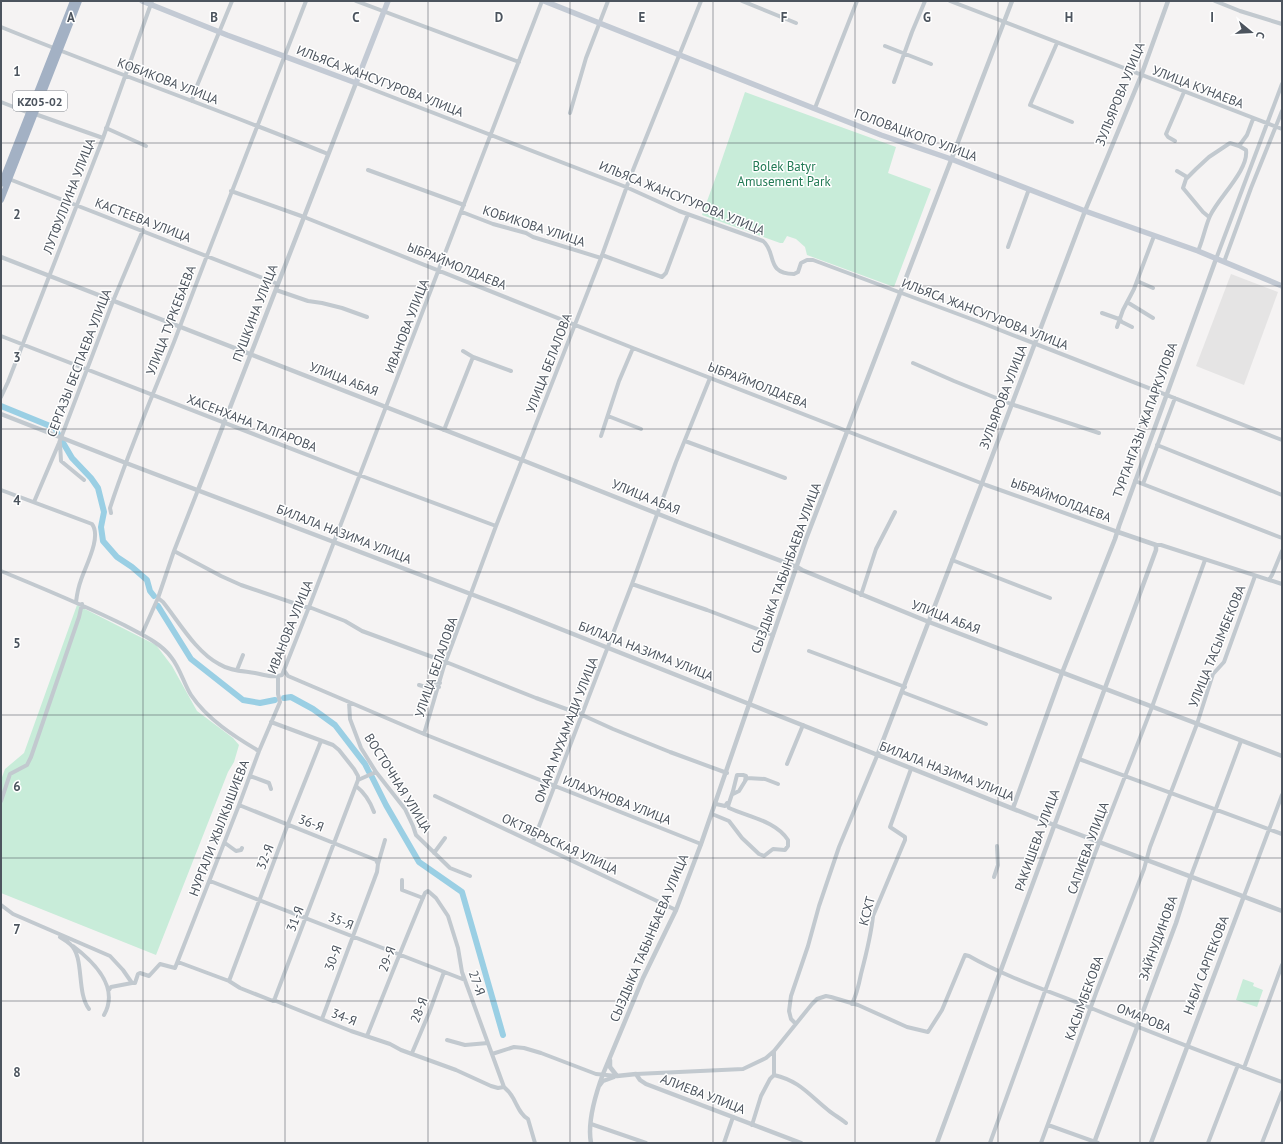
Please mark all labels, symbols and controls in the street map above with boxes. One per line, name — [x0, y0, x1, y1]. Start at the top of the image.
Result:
text: A — [67, 9, 75, 26]
text: B — [210, 9, 218, 26]
text: C — [352, 9, 360, 26]
text: D — [495, 9, 503, 26]
text: E — [639, 9, 646, 26]
text: F — [781, 9, 788, 26]
text: G — [923, 9, 931, 26]
text: H — [1065, 9, 1073, 26]
text: I — [1210, 9, 1214, 26]
north arrow — [1231, 12, 1271, 52]
text: С — [1253, 30, 1268, 40]
street label: ЗУЛЬЯРОВА УЛИЦА — [1091, 39, 1149, 148]
street label: ИЛЬЯСА ЖАНСУГУРОВА УЛИЦА — [294, 41, 466, 121]
street label: КОБИКОВА УЛИЦА — [115, 54, 221, 108]
street label: УЛИЦА КУНАЕВА — [1150, 62, 1247, 112]
text: 1 — [13, 63, 21, 80]
road number: KZ05-02 — [13, 91, 67, 111]
street label: ГОЛОВАЦКОГО УЛИЦА — [852, 105, 980, 165]
street label: ЛУТФУЛЛИНА УЛИЦА — [39, 135, 99, 257]
street label: ИЛЬЯСА ЖАНСУГУРОВА УЛИЦА — [596, 157, 768, 239]
park label: Bolek Batyr Amusement Park — [737, 158, 831, 190]
street label: КАСТЕЕВА УЛИЦА — [92, 194, 194, 246]
street label: КОБИКОВА УЛИЦА — [480, 201, 588, 251]
text: 2 — [13, 206, 21, 223]
street label: ЫБРАЙМОЛДАЕВА — [405, 238, 510, 294]
street label: ПУШКИНА УЛИЦА — [229, 261, 282, 364]
street label: УЛИЦА ТУРКЕБАЕВА — [142, 262, 200, 377]
street label: ИЛЬЯСА ЖАНСУГУРОВА УЛИЦА — [899, 274, 1071, 354]
street label: ИВАНОВА УЛИЦА — [381, 276, 433, 376]
street label: СЕРГАЗЫ БЕСПАЕВА УЛИЦА — [43, 286, 115, 440]
street label: УЛИЦА БЕЛАЛОВА — [522, 310, 576, 415]
street label: ТУРГАНГАЗЫ ЖАПАРКУЛОВА — [1109, 339, 1181, 500]
street label: ЗУЛЬЯРОВА УЛИЦА — [975, 342, 1031, 452]
text: 3 — [13, 349, 21, 366]
street label: УЛИЦА АБАЯ — [307, 358, 381, 400]
street label: ЫБРАЙМОЛДАЕВА — [706, 358, 811, 412]
street label: ХАСЕНХАНА ТАЛГАРОВА — [184, 390, 320, 456]
street label: ЫБРАЙМОЛДАЕВА — [1008, 474, 1114, 526]
street label: УЛИЦА АБАЯ — [609, 476, 683, 518]
street label: СЫЗДЫКА ТАБЫНБАЕВА УЛИЦА — [747, 480, 825, 656]
text: 4 — [13, 492, 21, 509]
street label: БИЛАЛА НАЗИМА УЛИЦА — [274, 500, 414, 568]
street label: ИВАНОВА УЛИЦА — [263, 577, 317, 676]
street label: УЛИЦА ТАСЫМБЕКОВА — [1185, 582, 1249, 709]
street label: УЛИЦА АБАЯ — [909, 596, 983, 638]
street label: УЛИЦА БЕЛАЛОВА — [411, 614, 461, 720]
street label: БИЛАЛА НАЗИМА УЛИЦА — [576, 617, 716, 685]
text: 5 — [13, 635, 21, 652]
street label: ОМАРА МУХАМАДИ УЛИЦА — [530, 654, 602, 805]
street label: ВОСТОЧНАЯ УЛИЦА — [361, 730, 436, 836]
street label: БИЛАЛА НАЗИМА УЛИЦА — [877, 737, 1017, 805]
street label: НУРГАЛИ ЖЫЛКЫШИЕВА — [185, 757, 253, 899]
street label: ИЛАХУНОВА УЛИЦА — [560, 771, 674, 829]
text: 6 — [13, 778, 21, 795]
street label: РАКИШЕВА УЛИЦА — [1011, 786, 1063, 893]
street label: САПИЕВА УЛИЦА — [1063, 799, 1113, 897]
street label: 36-Я — [296, 810, 326, 836]
street label: ОКТЯБРЬСКАЯ УЛИЦА — [499, 810, 621, 879]
street label: 32-Я — [252, 842, 278, 872]
street label: СЫЗДЫКА ТАБЫНБАЕВА УЛИЦА — [606, 851, 692, 1025]
street label: ЗАЙНУДИНОВА — [1135, 893, 1181, 983]
street label: КСХТ — [855, 894, 879, 928]
street label: 31-Я — [282, 904, 308, 934]
street label: 35-Я — [326, 908, 356, 934]
street label: НАБИ САРПЕКОВА — [1179, 913, 1233, 1017]
text: 7 — [13, 921, 21, 938]
street label: 30-Я — [320, 943, 346, 973]
street label: 29-Я — [375, 944, 399, 974]
street label: КАСЫМБЕКОВА — [1061, 953, 1107, 1043]
street label: 27-Я — [465, 968, 489, 998]
street label: 28-Я — [406, 995, 432, 1025]
street label: ОМАРОВА — [1114, 999, 1174, 1037]
street label: 34-Я — [329, 1004, 359, 1030]
text: 8 — [13, 1064, 21, 1081]
street label: АЛИЕВА УЛИЦА — [658, 1070, 748, 1118]

